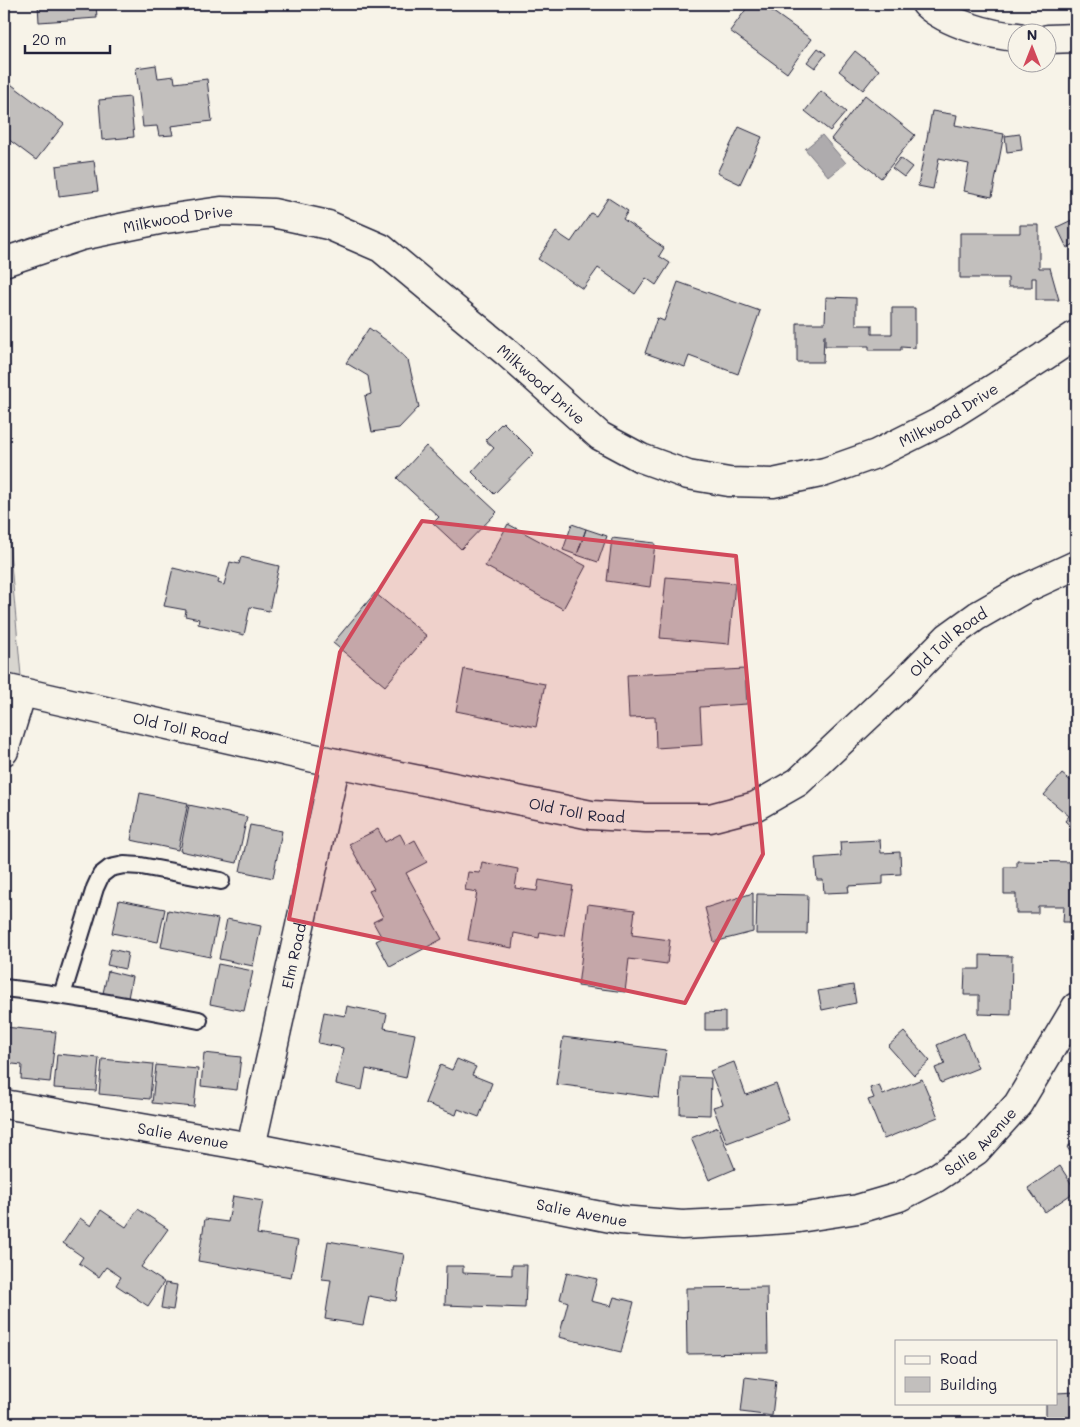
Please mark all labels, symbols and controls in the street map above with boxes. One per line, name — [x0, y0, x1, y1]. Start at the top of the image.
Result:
scale bar — [25, 22, 110, 54]
north arrow — [1008, 22, 1058, 72]
text: N — [1027, 25, 1037, 44]
text: 20 m — [32, 29, 66, 49]
street label: Milkwood Drive — [121, 201, 234, 237]
street label: Milkwood Drive — [493, 339, 590, 428]
street label: Milkwood Drive — [895, 378, 1002, 451]
street label: Old Toll Road — [905, 603, 990, 681]
street label: Old Toll Road — [131, 707, 230, 748]
street label: Old Toll Road — [527, 793, 625, 827]
street label: Elm Road — [276, 921, 310, 990]
street label: Salie Avenue — [940, 1103, 1020, 1180]
street label: Salie Avenue — [136, 1117, 230, 1153]
street label: Salie Avenue — [535, 1194, 628, 1230]
legend — [895, 1340, 1058, 1404]
text: Road — [940, 1348, 977, 1368]
text: Building — [940, 1374, 997, 1394]

